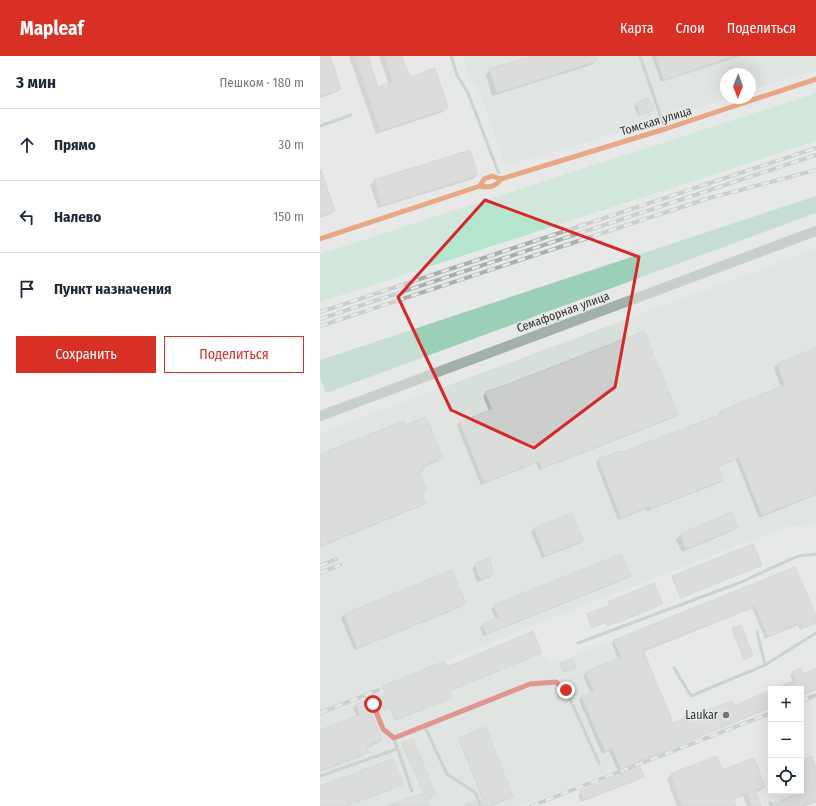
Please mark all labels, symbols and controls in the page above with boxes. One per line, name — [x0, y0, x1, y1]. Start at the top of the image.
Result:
text: Mapleaf — [20, 17, 84, 40]
text: Карта — [620, 20, 654, 37]
text: Слои — [676, 20, 705, 37]
text: Поделиться — [727, 20, 796, 37]
north arrow — [720, 68, 756, 104]
text: 3 мин — [16, 72, 56, 93]
text: Пешком · 180 m — [219, 75, 304, 90]
street label: Томская улица — [619, 103, 693, 138]
icon: ahead — [16, 134, 38, 156]
text: Прямо — [54, 136, 96, 154]
text: 30 m — [278, 137, 304, 152]
icon: left — [16, 206, 38, 228]
text: Налево — [54, 208, 101, 226]
text: 150 m — [273, 209, 304, 224]
icon: arrive — [16, 278, 38, 300]
text: Пункт назначения — [54, 280, 172, 298]
street label: Семафорная улица — [515, 289, 611, 335]
button: Сохранить — [16, 336, 156, 373]
button: Поделиться — [164, 336, 304, 373]
route end — [557, 681, 575, 699]
map controls — [768, 686, 804, 794]
button: + — [768, 686, 804, 722]
route start — [364, 695, 382, 713]
place label: Laukar — [685, 708, 719, 722]
marker: Laukar — [721, 710, 731, 720]
button: − — [768, 722, 804, 758]
button: locate — [768, 758, 804, 794]

